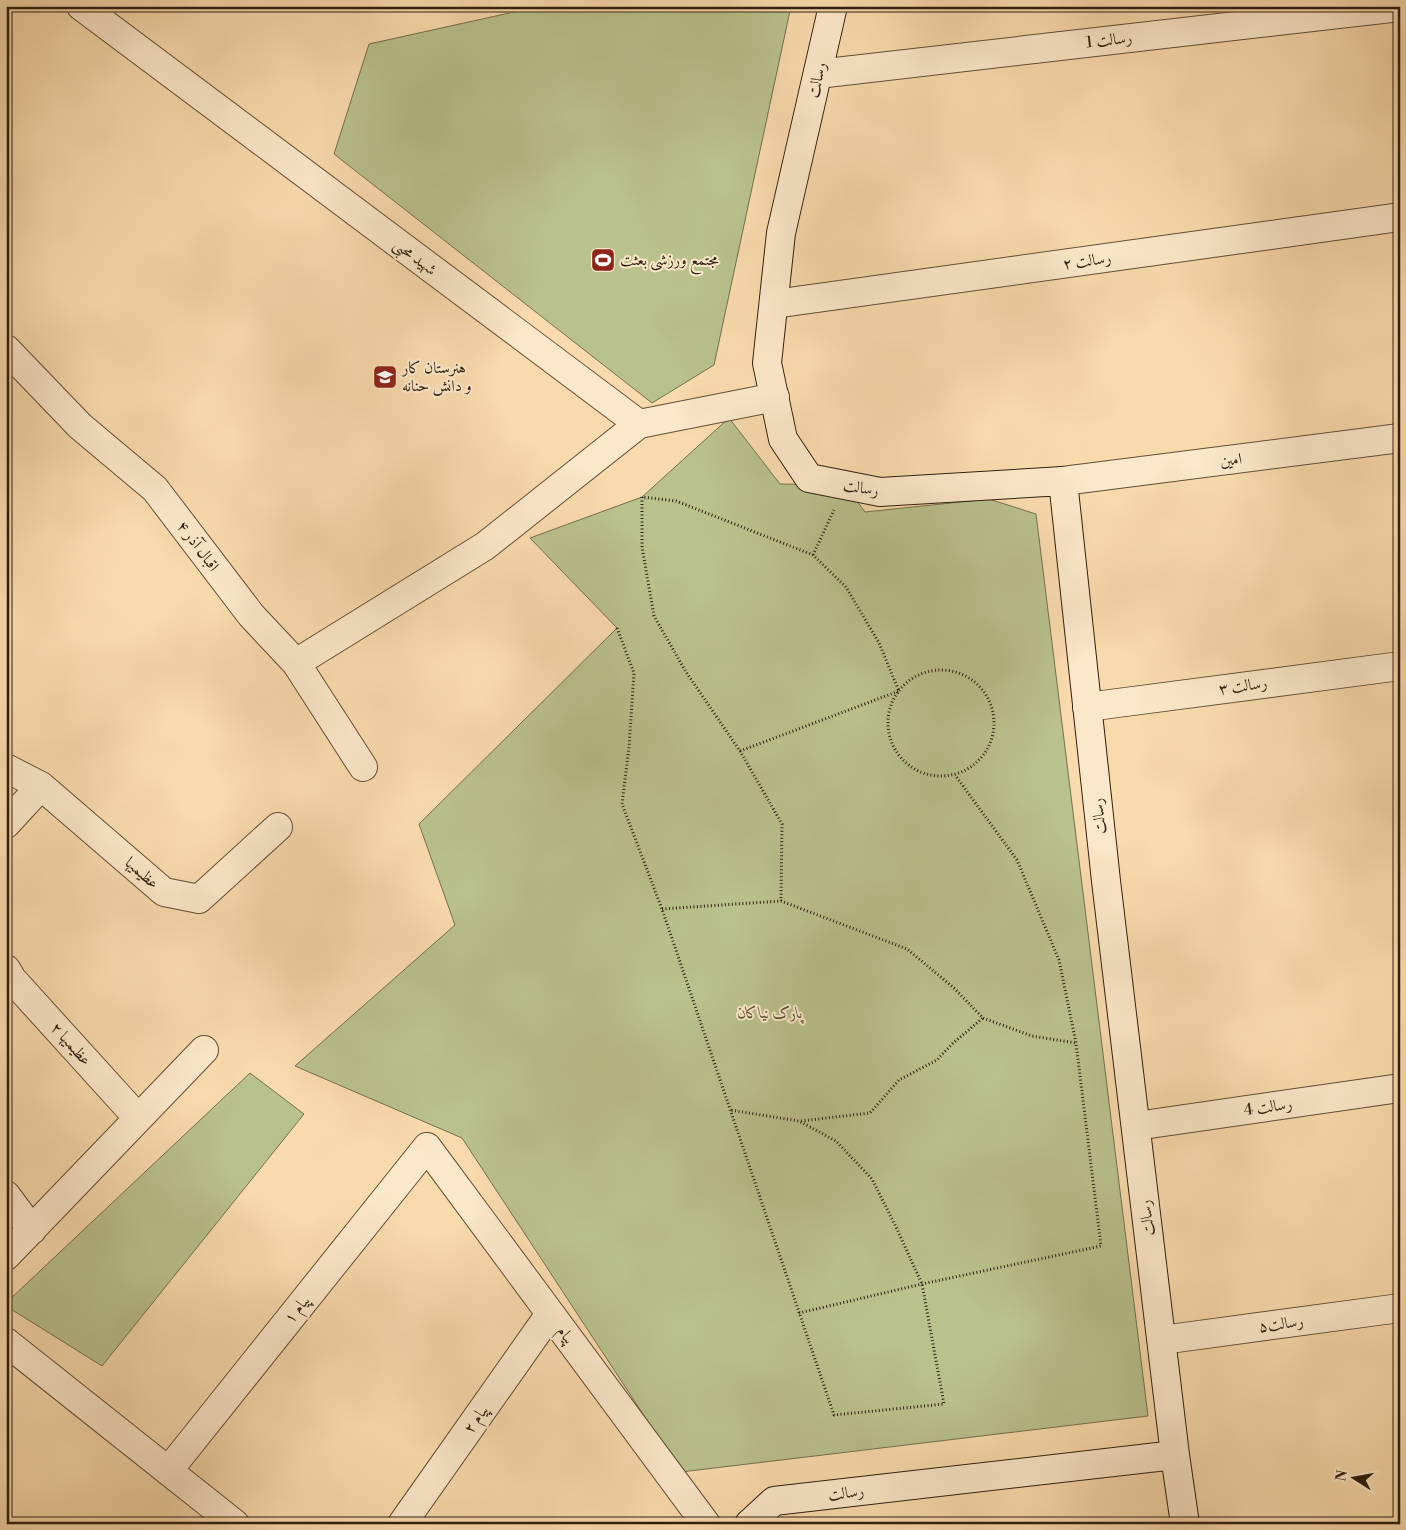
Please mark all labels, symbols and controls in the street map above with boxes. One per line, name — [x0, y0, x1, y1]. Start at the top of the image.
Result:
street label: رسالت 1 — [1085, 28, 1133, 52]
street label: رسالت — [803, 60, 831, 100]
street label: شهید محبی — [388, 234, 441, 282]
sports icon: مجتمع ورزشی بعثت — [590, 247, 616, 273]
street label: رسالت ۲ — [1061, 248, 1113, 274]
place label: مجتمع ورزشی بعثت — [620, 250, 719, 275]
place label: هنرستان کار و دانش حنانه — [400, 358, 472, 396]
school or university icon: هنرستان کار و دانش حنانه — [372, 364, 398, 390]
street label: امین — [1219, 449, 1243, 471]
street label: رسالت — [842, 475, 880, 501]
street label: اقبال آذر ۴ — [172, 517, 224, 575]
street label: رسالت ۳ — [1217, 673, 1269, 699]
street label: رسالت — [1087, 797, 1111, 835]
street label: عظیمیها — [121, 853, 163, 893]
park label: پارک نیاکان — [737, 1003, 805, 1024]
street label: عظیمیها ۲ — [46, 1018, 96, 1070]
street label: رسالت 4 — [1242, 1094, 1294, 1120]
street label: رسالت — [1135, 1199, 1159, 1237]
street label: پیام ۱ — [279, 1291, 318, 1330]
street label: رسالت۵ — [1257, 1311, 1305, 1337]
street label: پیام — [549, 1322, 579, 1351]
street label: پیام ۲ — [459, 1401, 496, 1440]
north arrow — [1328, 1452, 1378, 1502]
text: N — [1332, 1469, 1352, 1483]
street label: رسالت — [827, 1481, 865, 1505]

